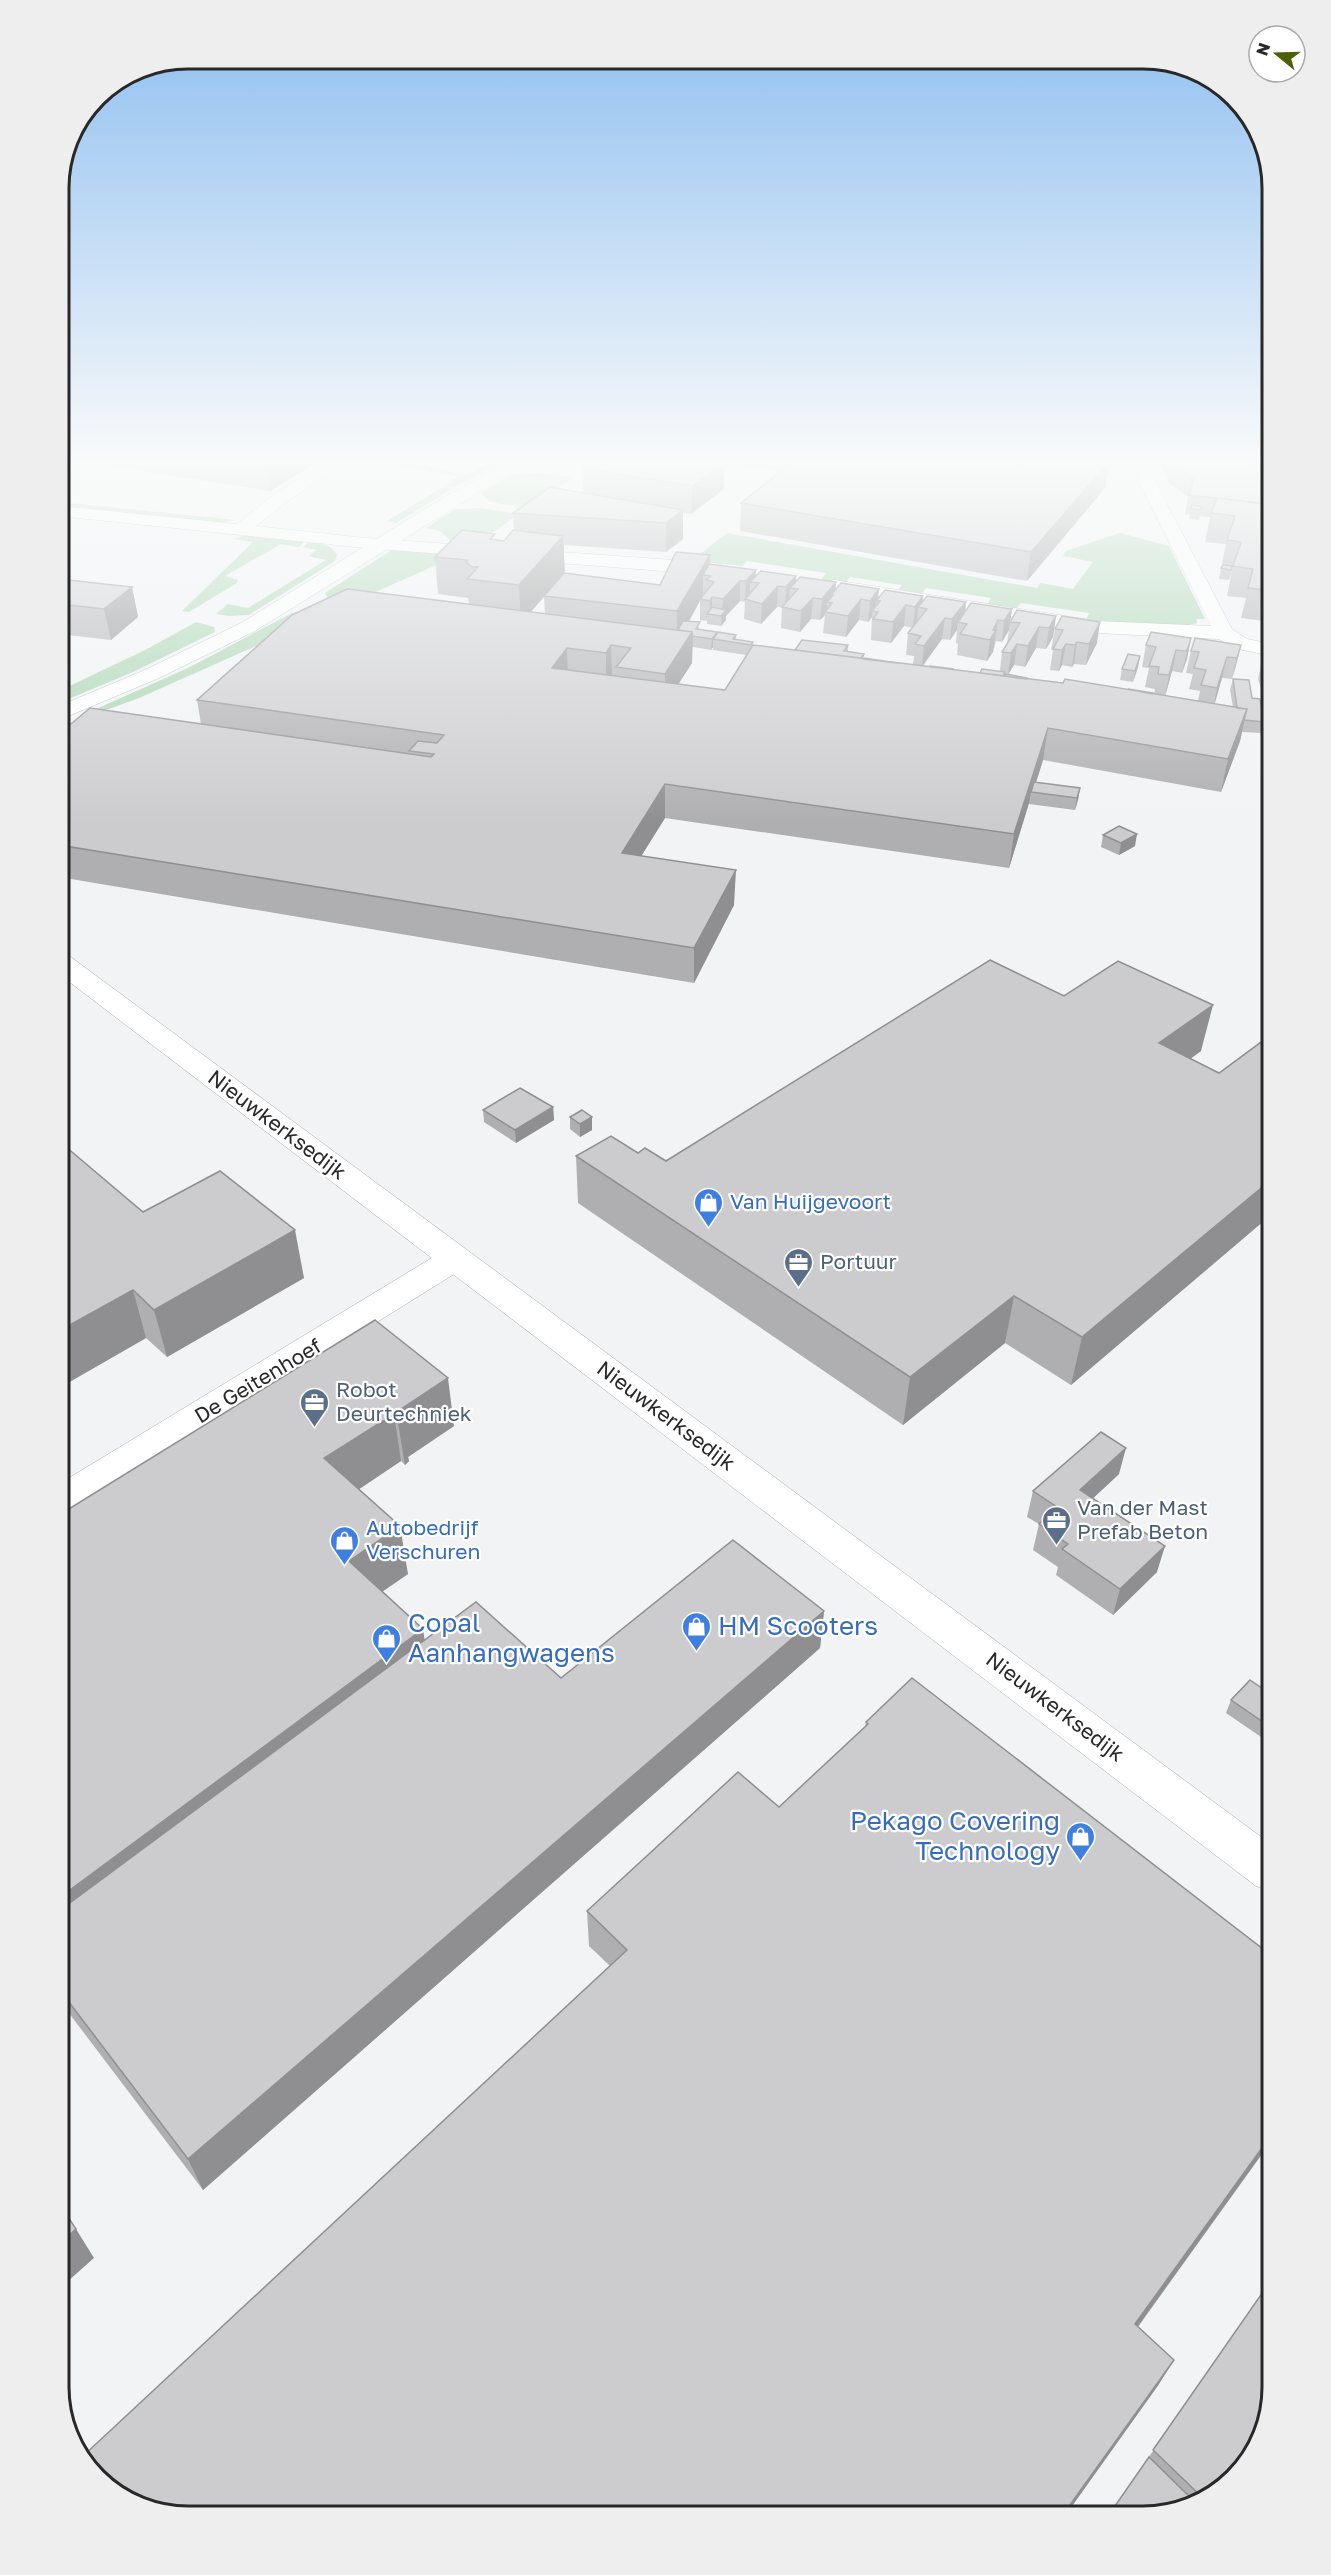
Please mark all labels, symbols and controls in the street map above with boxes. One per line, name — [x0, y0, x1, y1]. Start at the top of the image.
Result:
north arrow — [1247, 24, 1307, 84]
text: N — [1251, 40, 1274, 58]
street label: Nieuwkerksedijk — [203, 1064, 352, 1185]
shop icon: Van Huijgevoort — [693, 1186, 725, 1228]
place label: Van Huijgevoort — [730, 1188, 891, 1214]
office icon: Portuur — [783, 1246, 815, 1288]
place label: Portuur — [820, 1248, 897, 1274]
street label: De Geitenhoef — [189, 1332, 326, 1428]
street label: Nieuwkerksedijk — [592, 1355, 741, 1476]
place label: Robot Deurtechniek — [336, 1376, 472, 1426]
office icon: Robot Deurtechniek — [299, 1386, 331, 1428]
place label: Van der Mast Prefab Beton — [1077, 1494, 1208, 1544]
office icon: Van der Mast Prefab Beton — [1040, 1504, 1072, 1546]
place label: Autobedrijf Verschuren — [366, 1514, 480, 1564]
shop icon: Autobedrijf Verschuren — [329, 1524, 361, 1566]
place label: Copal Aanhangwagens — [408, 1607, 615, 1668]
shop icon: HM Scooters — [681, 1610, 713, 1652]
place label: HM Scooters — [718, 1610, 878, 1641]
shop icon: Copal Aanhangwagens — [371, 1622, 403, 1664]
street label: Nieuwkerksedijk — [981, 1646, 1130, 1767]
place label: Pekago Covering Technology — [850, 1805, 1060, 1866]
shop icon: Pekago Covering Technology — [1065, 1820, 1097, 1862]

